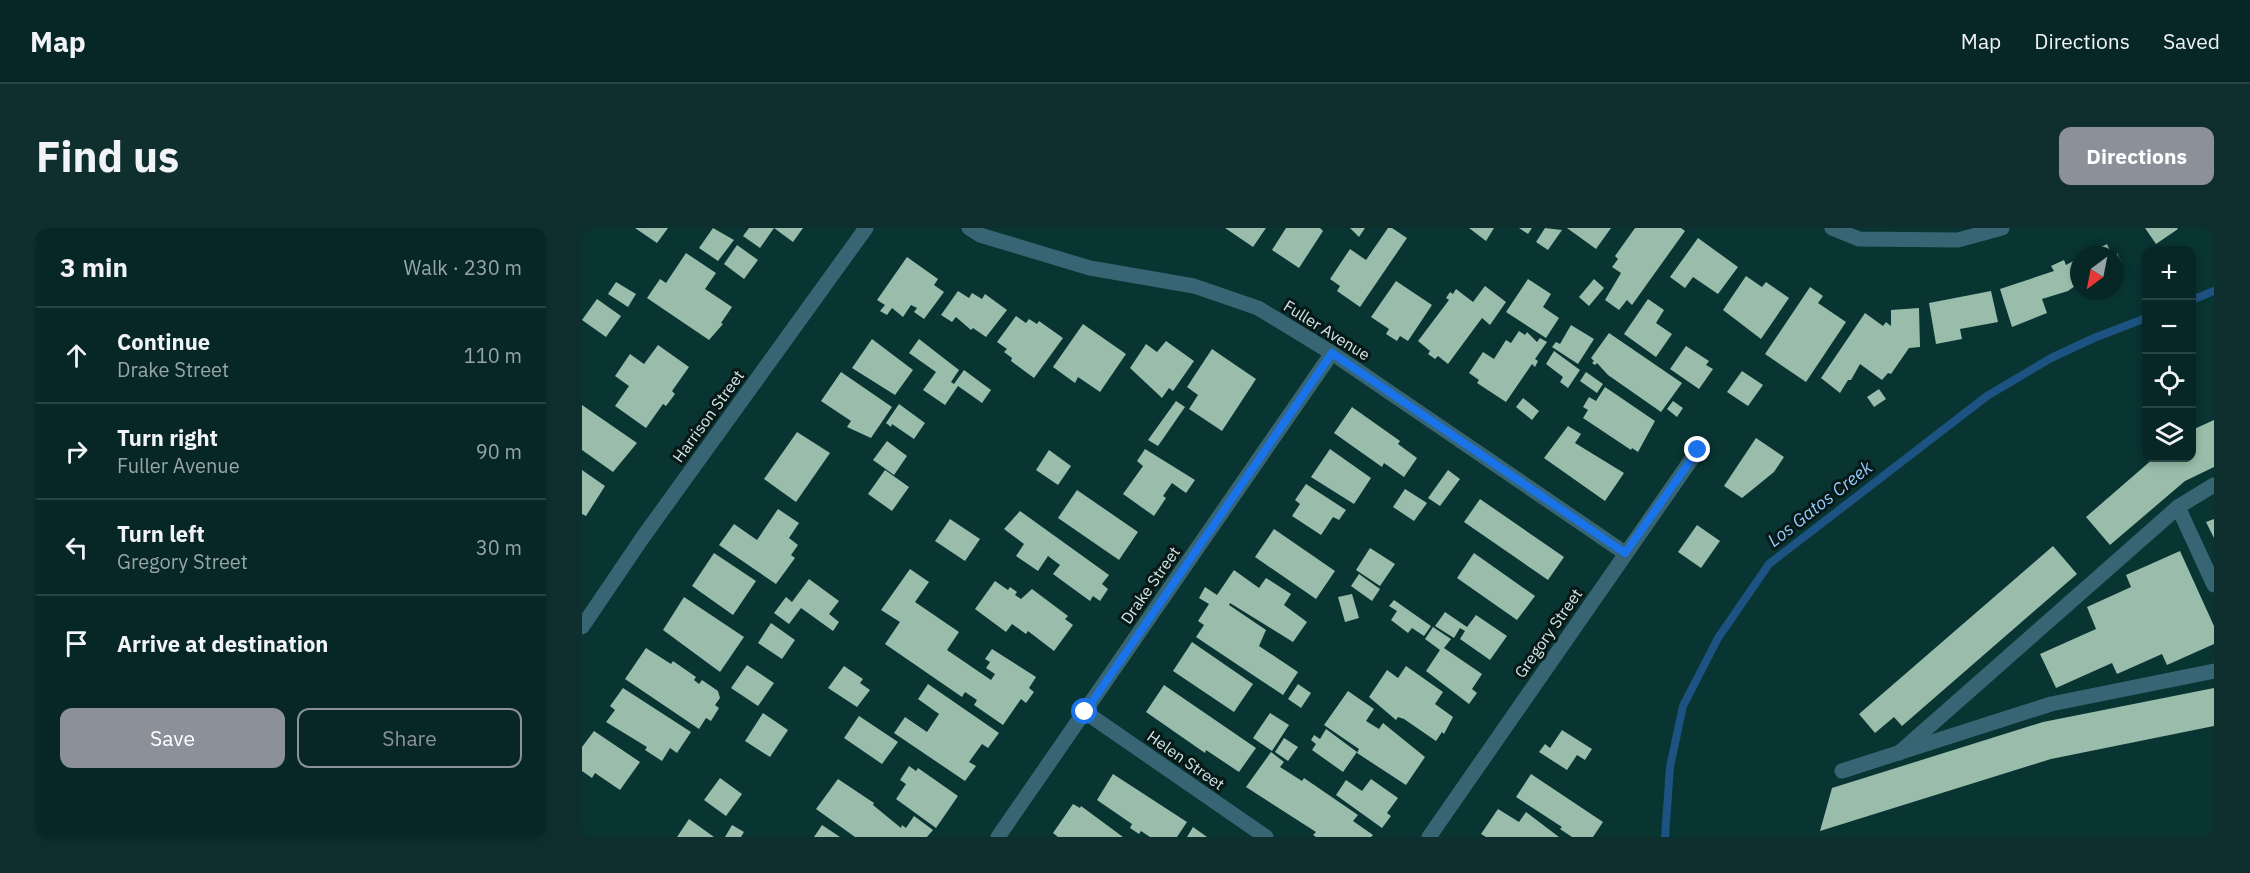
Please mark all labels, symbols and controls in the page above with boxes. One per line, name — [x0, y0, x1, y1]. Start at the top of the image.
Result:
text: Map — [30, 23, 86, 60]
text: Map — [1961, 27, 2001, 55]
text: Directions — [2034, 27, 2130, 55]
text: Saved — [2163, 27, 2220, 55]
button: Directions — [2059, 127, 2214, 185]
text: Find us — [36, 129, 179, 184]
north arrow — [2070, 246, 2124, 300]
map controls — [2142, 246, 2196, 462]
button: + — [2142, 246, 2196, 300]
text: 3 min — [60, 250, 128, 284]
text: Walk · 230 m — [404, 254, 522, 281]
street label: Fuller Avenue — [1280, 296, 1374, 365]
button: − — [2142, 300, 2196, 354]
text: Continue — [117, 327, 210, 356]
icon: ahead — [60, 339, 93, 372]
text: 110 m — [464, 342, 522, 369]
button: locate — [2142, 354, 2196, 408]
text: Drake Street — [117, 356, 229, 383]
street label: Harrison Street — [668, 366, 748, 466]
button: layers — [2142, 408, 2196, 462]
text: Turn right — [117, 423, 218, 452]
icon: right — [60, 435, 93, 468]
route end — [1684, 436, 1710, 462]
text: 90 m — [476, 438, 522, 465]
text: Fuller Avenue — [117, 452, 240, 479]
water label: Los Gatos Creek — [1763, 455, 1877, 552]
text: Turn left — [117, 519, 205, 548]
icon: left — [60, 531, 93, 564]
text: 30 m — [476, 534, 522, 561]
street label: Drake Street — [1116, 543, 1184, 627]
text: Gregory Street — [117, 548, 248, 575]
street label: Gregory Street — [1510, 584, 1586, 682]
icon: arrive — [60, 627, 93, 660]
text: Arrive at destination — [117, 629, 328, 658]
route start — [1071, 698, 1097, 724]
button: Save — [60, 708, 285, 768]
button: Share — [297, 708, 522, 768]
street label: Helen Street — [1143, 726, 1229, 794]

